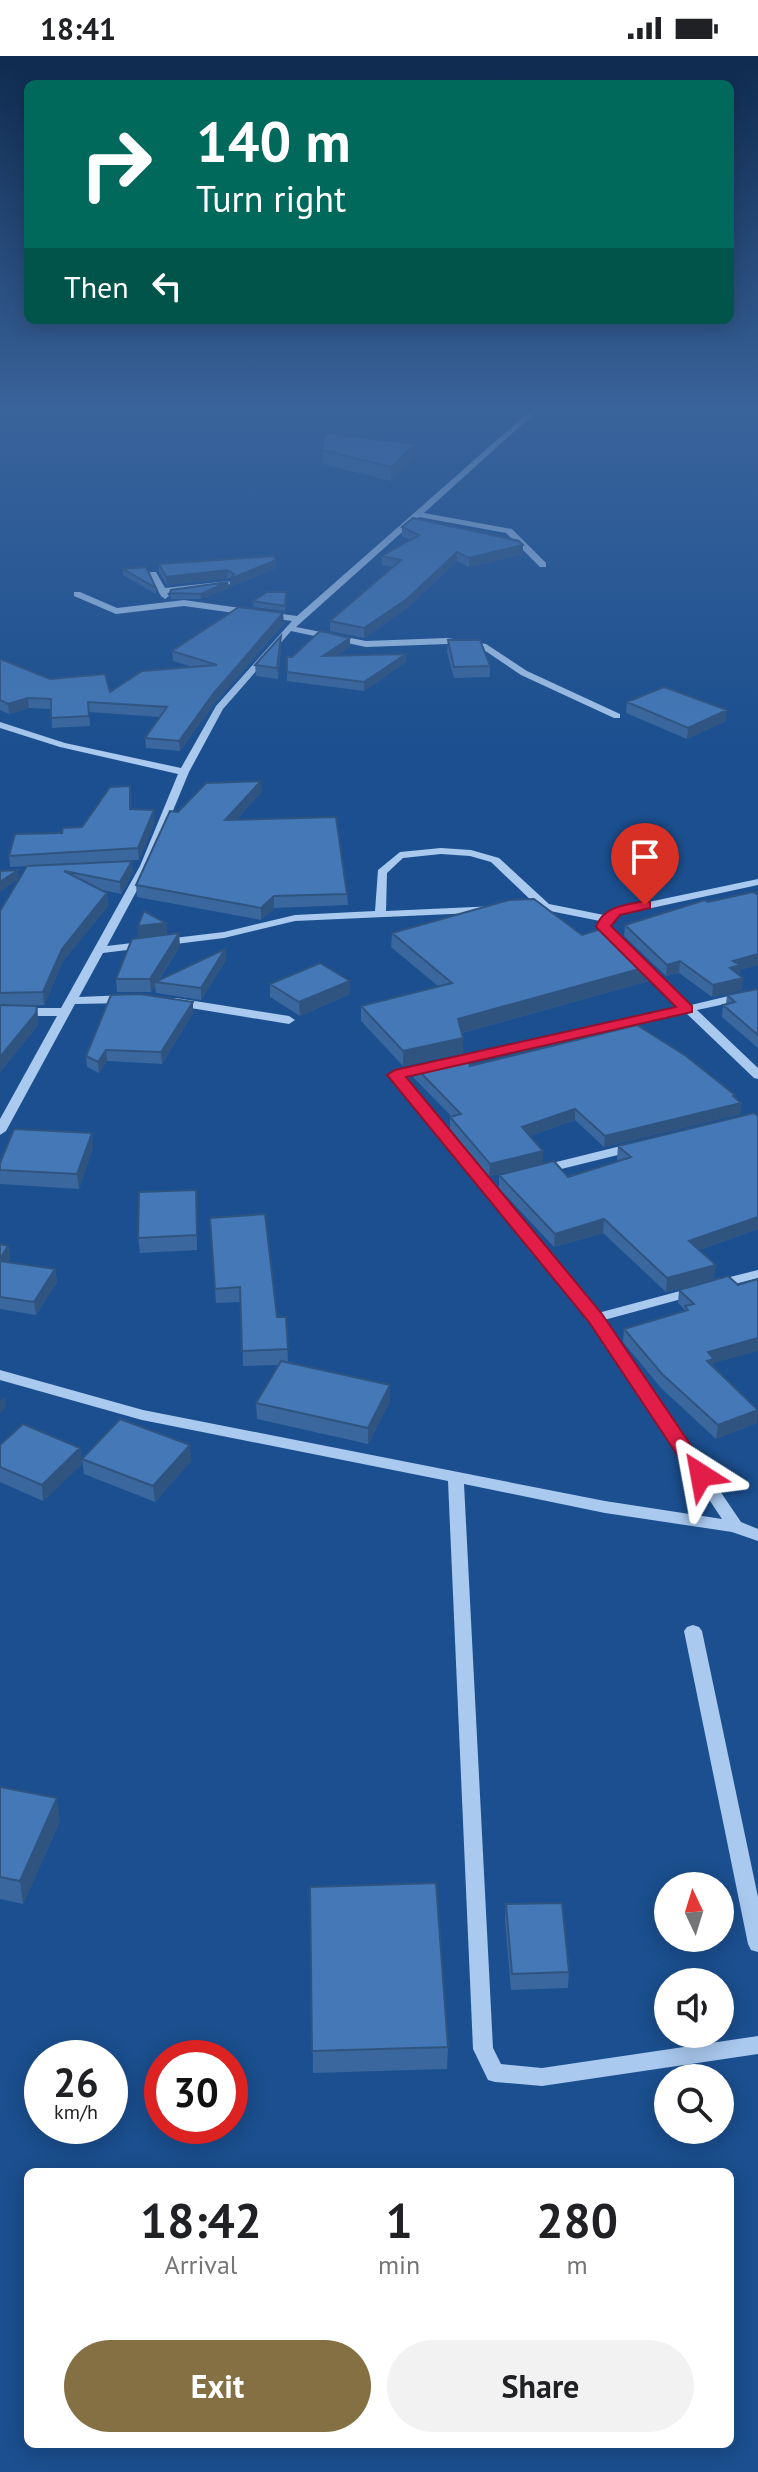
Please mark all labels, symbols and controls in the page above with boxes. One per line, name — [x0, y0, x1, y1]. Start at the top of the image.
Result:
text: 18:41 — [40, 9, 116, 48]
text: 140 m — [196, 105, 351, 177]
icon: right — [64, 112, 168, 216]
text: Turn right — [196, 175, 346, 222]
icon: left — [145, 264, 189, 308]
text: Then — [64, 267, 129, 306]
pin — [611, 823, 679, 905]
icon: arrive — [623, 835, 667, 879]
position arrow — [659, 1433, 743, 1517]
north arrow — [654, 1872, 734, 1952]
map controls — [654, 1872, 734, 2144]
button: sound — [654, 1968, 734, 2048]
speed limit sign: 30 — [144, 2040, 248, 2144]
text: 26 — [53, 2056, 99, 2108]
button: search — [654, 2064, 734, 2144]
text: km/h — [54, 2099, 98, 2125]
text: 18:42 — [140, 2189, 262, 2251]
text: 1 — [385, 2189, 413, 2251]
text: 280 — [536, 2189, 618, 2251]
text: Arrival — [165, 2248, 237, 2281]
text: min — [378, 2248, 420, 2281]
text: m — [567, 2248, 588, 2281]
button: Exit — [64, 2340, 371, 2432]
button: Share — [387, 2340, 694, 2432]

